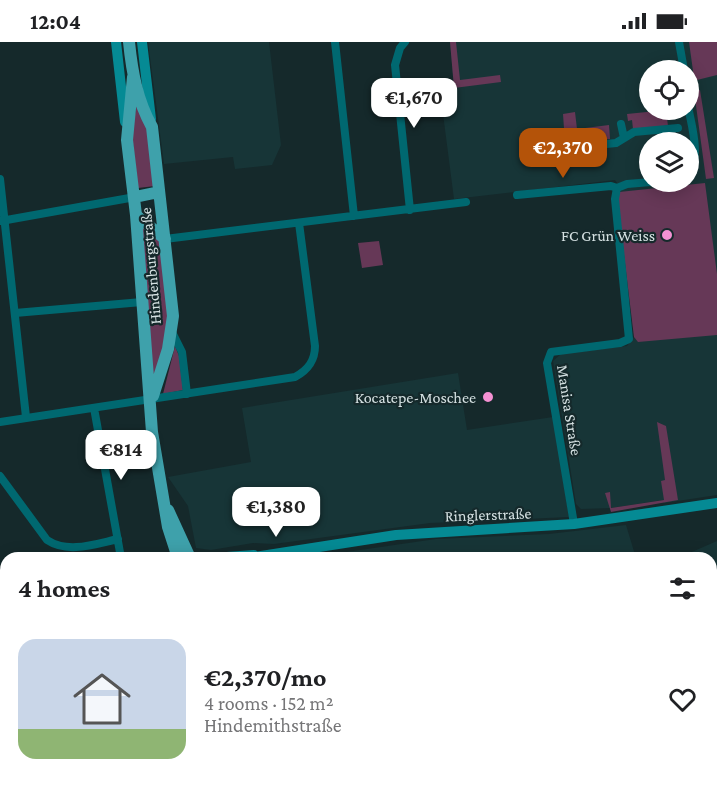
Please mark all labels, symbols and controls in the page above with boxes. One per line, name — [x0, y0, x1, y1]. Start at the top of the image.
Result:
text: 12:04 — [30, 9, 81, 34]
map controls — [639, 60, 699, 192]
button: locate — [639, 60, 699, 120]
pin: €1,670 — [365, 78, 463, 129]
text: €1,670 — [385, 86, 443, 108]
pin: €2,370 — [514, 128, 612, 179]
button: layers — [639, 132, 699, 192]
text: €2,370 — [533, 136, 593, 158]
street label: Hindenburgstraße — [137, 207, 165, 325]
place label: FC Grün Weiss — [561, 227, 655, 244]
marker: FC Grün Weiss — [660, 228, 674, 242]
street label: Manisa Straße — [554, 363, 585, 457]
place label: Kocatepe-Moschee — [355, 389, 476, 407]
marker: Kocatepe-Moschee — [481, 390, 495, 404]
pin: €814 — [85, 430, 157, 481]
text: €814 — [99, 438, 143, 460]
pin: €1,380 — [227, 487, 325, 538]
text: €1,380 — [246, 495, 306, 517]
street label: Ringlerstraße — [445, 504, 532, 526]
icon: filters — [666, 572, 699, 605]
text: 4 homes — [18, 574, 110, 603]
icon: home — [66, 663, 138, 735]
text: €2,370/mo — [204, 663, 326, 692]
icon: heart — [666, 683, 699, 716]
text: 4 rooms · 152 m² — [204, 692, 333, 714]
text: Hindemithstraße — [204, 714, 341, 736]

